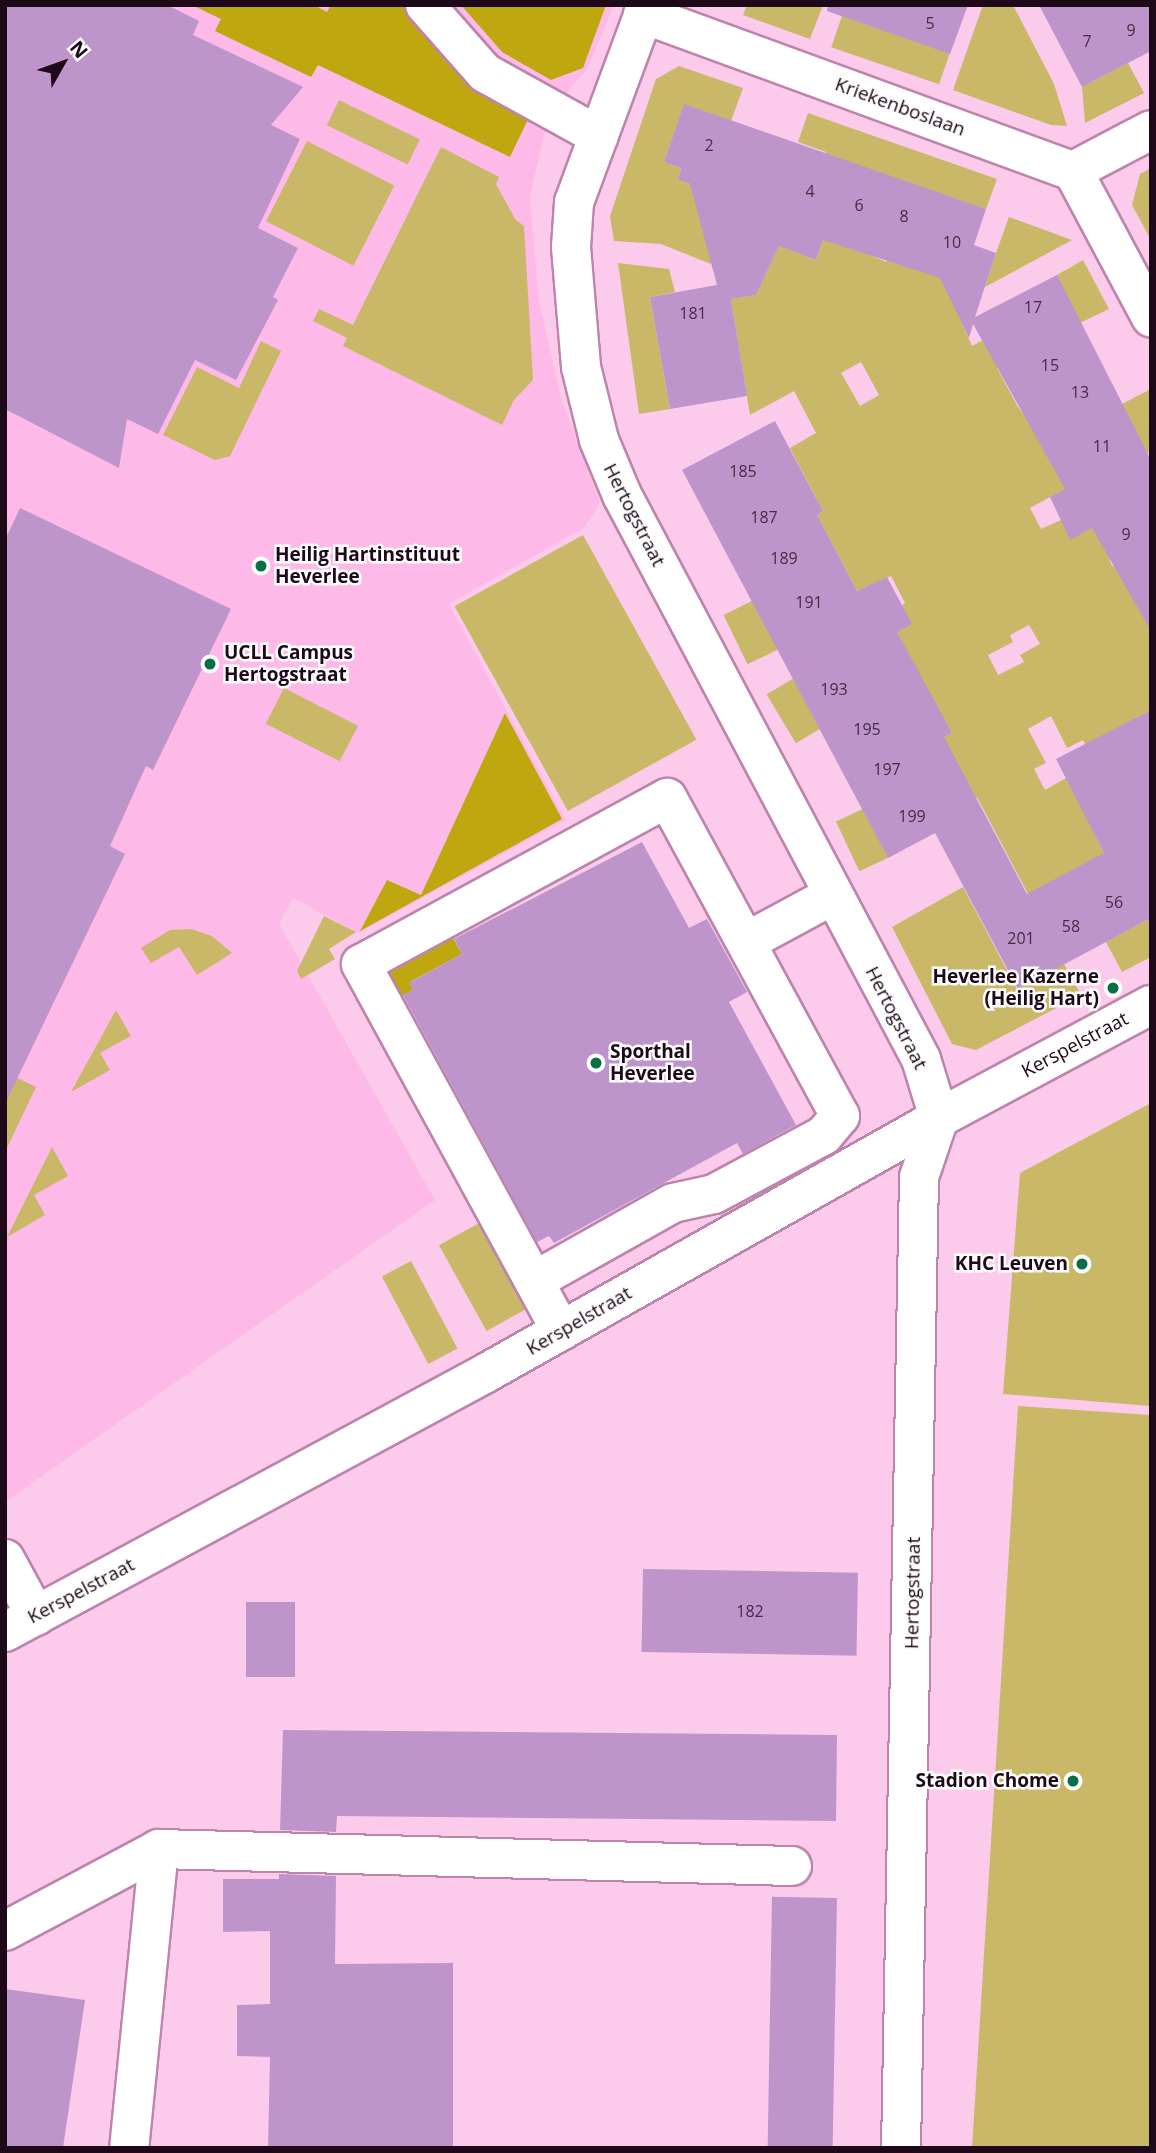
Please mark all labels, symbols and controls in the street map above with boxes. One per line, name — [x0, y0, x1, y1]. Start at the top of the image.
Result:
house number: 5 — [925, 13, 935, 33]
house number: 9 — [1126, 20, 1136, 40]
north arrow — [28, 28, 98, 98]
house number: 7 — [1082, 31, 1092, 51]
text: N — [64, 35, 94, 64]
street label: Kriekenboslaan — [832, 73, 968, 141]
house number: 2 — [704, 135, 714, 155]
house number: 4 — [805, 181, 815, 201]
house number: 6 — [854, 195, 864, 215]
house number: 8 — [899, 206, 909, 226]
house number: 10 — [943, 232, 961, 252]
house number: 17 — [1024, 297, 1042, 317]
house number: 181 — [679, 303, 707, 323]
house number: 15 — [1041, 355, 1059, 375]
house number: 13 — [1071, 382, 1089, 402]
house number: 11 — [1093, 436, 1111, 456]
street label: Hertogstraat — [598, 460, 670, 570]
house number: 185 — [729, 461, 757, 481]
house number: 187 — [750, 507, 778, 527]
house number: 9 — [1121, 524, 1131, 544]
place label: Heilig Hartinstituut Heverlee — [275, 544, 460, 588]
house number: 189 — [770, 548, 798, 568]
marker: Heilig Hartinstituut Heverlee — [253, 558, 269, 574]
house number: 191 — [795, 592, 823, 612]
place label: UCLL Campus Hertogstraat — [224, 642, 353, 686]
marker: UCLL Campus Hertogstraat — [202, 656, 218, 672]
house number: 193 — [820, 679, 848, 699]
house number: 195 — [853, 719, 881, 739]
house number: 197 — [873, 759, 901, 779]
house number: 199 — [898, 806, 926, 826]
house number: 56 — [1105, 892, 1123, 912]
house number: 58 — [1062, 916, 1080, 936]
house number: 201 — [1007, 928, 1035, 948]
street label: Hertogstraat — [860, 963, 932, 1073]
place label: Heverlee Kazerne (Heilig Hart) — [932, 966, 1099, 1010]
marker: Heverlee Kazerne (Heilig Hart) — [1105, 980, 1121, 996]
street label: Kerspelstraat — [1018, 1007, 1132, 1083]
place label: Sporthal Heverlee — [610, 1041, 695, 1085]
marker: Sporthal Heverlee — [588, 1055, 604, 1071]
place label: KHC Leuven — [955, 1253, 1068, 1275]
marker: KHC Leuven — [1074, 1256, 1090, 1272]
street label: Kerspelstraat — [522, 1282, 636, 1360]
street label: Hertogstraat — [901, 1537, 925, 1649]
street label: Kerspelstraat — [24, 1553, 138, 1629]
house number: 182 — [736, 1601, 764, 1621]
place label: Stadion Chome — [916, 1770, 1059, 1792]
marker: Stadion Chome — [1065, 1773, 1081, 1789]

